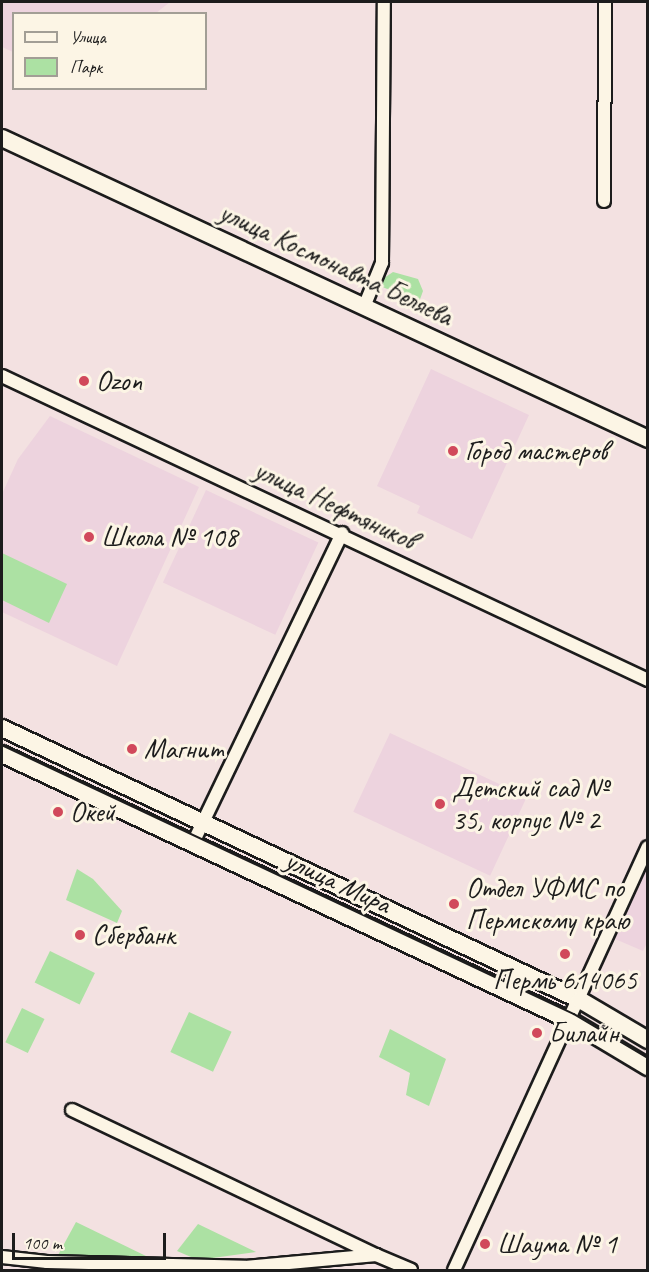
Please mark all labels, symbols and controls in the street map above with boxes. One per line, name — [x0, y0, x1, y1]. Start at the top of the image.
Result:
legend — [12, 12, 207, 90]
text: Улица — [70, 26, 106, 48]
text: Парк — [70, 56, 102, 78]
street label: улица Космонавта Беляева — [212, 194, 460, 334]
place label: Ozon — [96, 364, 142, 398]
marker: Ozon — [77, 374, 91, 388]
place label: Город мастеров — [465, 434, 606, 468]
marker: Город мастеров — [446, 444, 460, 458]
street label: улица Нефтяников — [248, 453, 422, 557]
place label: Школа № 108 — [101, 520, 237, 554]
marker: Школа № 108 — [82, 530, 96, 544]
place label: Магнит — [144, 732, 224, 766]
marker: Магнит — [125, 742, 139, 756]
place label: Детский сад № 35, корпус № 2 — [452, 771, 607, 837]
place label: Окей — [70, 795, 115, 829]
marker: Детский сад № 35, корпус № 2 — [433, 797, 447, 811]
marker: Окей — [51, 805, 65, 819]
street label: улица Мира — [280, 843, 396, 921]
place label: Отдел УФМС по Пермскому краю — [466, 871, 629, 937]
marker: Отдел УФМС по Пермскому краю — [447, 897, 461, 911]
place label: Сбербанк — [92, 918, 175, 952]
marker: Сбербанк — [73, 928, 87, 942]
marker: Пермь 614065 — [558, 947, 572, 961]
place label: Пермь 614065 — [493, 963, 637, 997]
place label: Билайн — [549, 1016, 619, 1050]
marker: Билайн — [530, 1026, 544, 1040]
scale bar — [15, 1221, 170, 1259]
place label: Шаума № 1 — [497, 1227, 617, 1261]
text: 100 m — [23, 1232, 62, 1254]
marker: Шаума № 1 — [478, 1237, 492, 1251]

